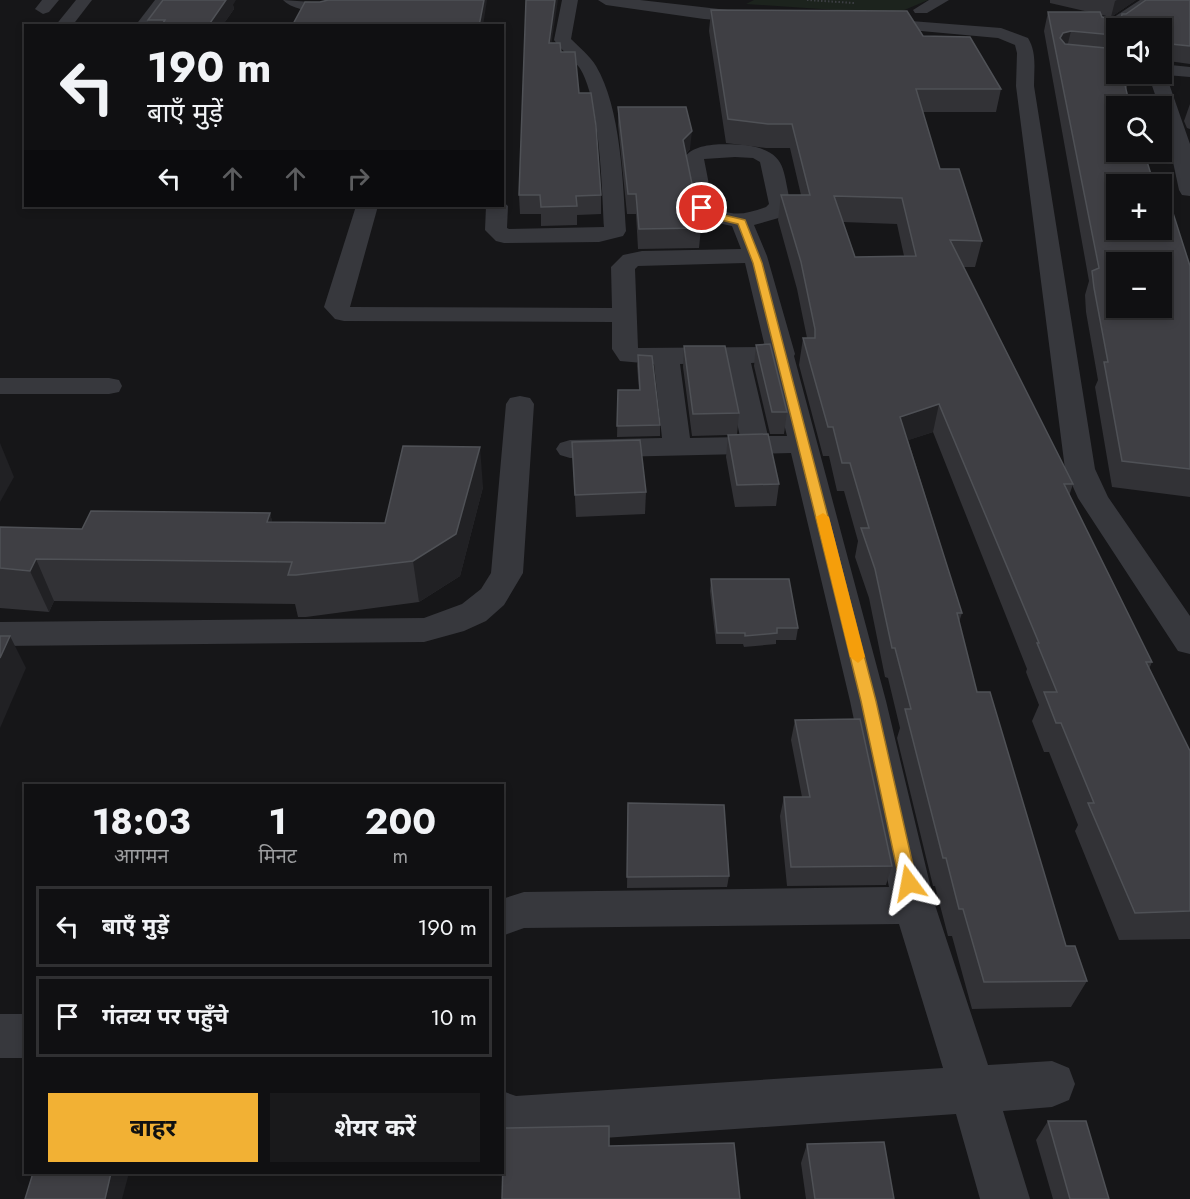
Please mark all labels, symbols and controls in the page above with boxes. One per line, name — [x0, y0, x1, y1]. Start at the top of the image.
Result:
map controls — [1106, 18, 1172, 318]
button: sound — [1106, 18, 1172, 84]
text: 190 m — [147, 37, 271, 98]
icon: left — [48, 48, 126, 126]
text: बाएँ मुड़ें — [147, 93, 223, 132]
button: search — [1106, 96, 1172, 162]
icon: left — [153, 162, 186, 195]
icon: ahead — [216, 162, 249, 195]
icon: ahead — [279, 162, 312, 195]
icon: right — [342, 162, 375, 195]
button: + — [1106, 174, 1172, 240]
pin — [676, 182, 727, 233]
icon: arrive — [685, 191, 718, 224]
button: − — [1106, 252, 1172, 318]
text: 18:03 — [92, 795, 191, 847]
text: 1 — [269, 795, 287, 847]
text: 200 — [365, 795, 436, 847]
text: आगमन — [114, 842, 169, 871]
text: मिनट — [259, 842, 297, 871]
text: m — [393, 842, 408, 871]
position arrow — [877, 851, 941, 915]
icon: left — [51, 910, 84, 943]
text: बाएँ मुड़ें — [102, 910, 169, 942]
text: 190 m — [417, 911, 477, 943]
icon: arrive — [51, 1000, 84, 1033]
text: गंतव्य पर पहुँचे — [102, 1000, 228, 1032]
text: 10 m — [430, 1001, 477, 1033]
button: बाहर — [48, 1093, 258, 1162]
button: शेयर करें — [270, 1093, 480, 1162]

